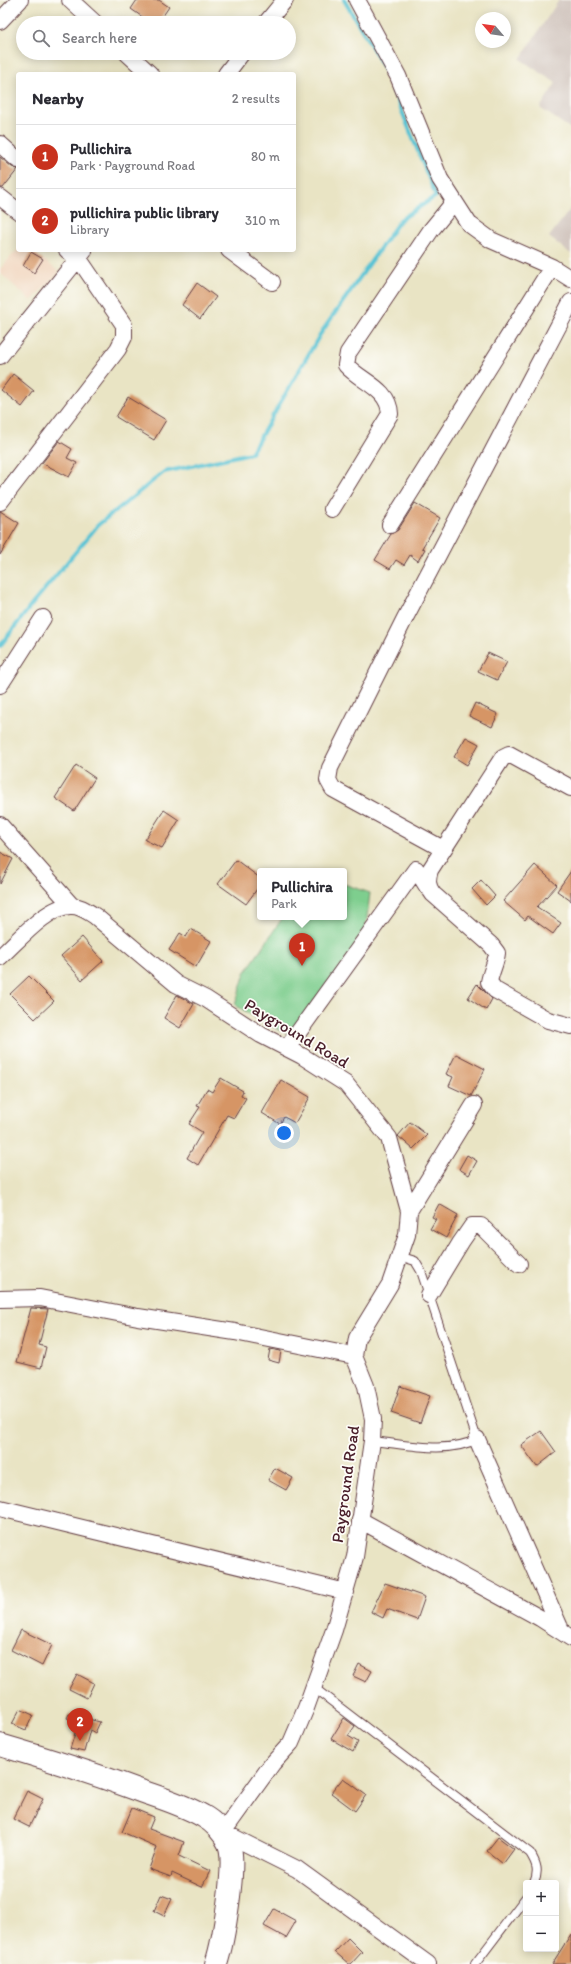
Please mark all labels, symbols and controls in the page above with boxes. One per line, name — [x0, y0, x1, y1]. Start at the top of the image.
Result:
north arrow — [475, 12, 511, 48]
search box — [16, 16, 296, 60]
icon: search — [30, 27, 52, 49]
text: Search here — [62, 29, 137, 47]
text: Nearby — [32, 88, 84, 108]
text: 2 results — [232, 91, 280, 106]
text: Pullichira — [70, 140, 132, 158]
text: 1 — [42, 149, 48, 164]
text: 80 m — [251, 149, 280, 164]
text: Park · Payground Road — [70, 158, 195, 173]
text: pullichira public library — [70, 204, 219, 222]
text: 2 — [42, 213, 48, 228]
text: 310 m — [245, 213, 280, 228]
text: Library — [70, 222, 109, 237]
popup — [257, 868, 347, 920]
text: Pullichira — [271, 878, 333, 896]
text: Park — [271, 896, 297, 911]
pin: 1 — [289, 933, 315, 966]
street label: Payground Road — [241, 994, 354, 1072]
your location — [274, 1123, 294, 1143]
street label: Payground Road — [327, 1423, 363, 1544]
pin: 2 — [67, 1708, 93, 1741]
map controls — [523, 1880, 559, 1952]
button: + — [523, 1880, 559, 1916]
button: − — [523, 1916, 559, 1952]

